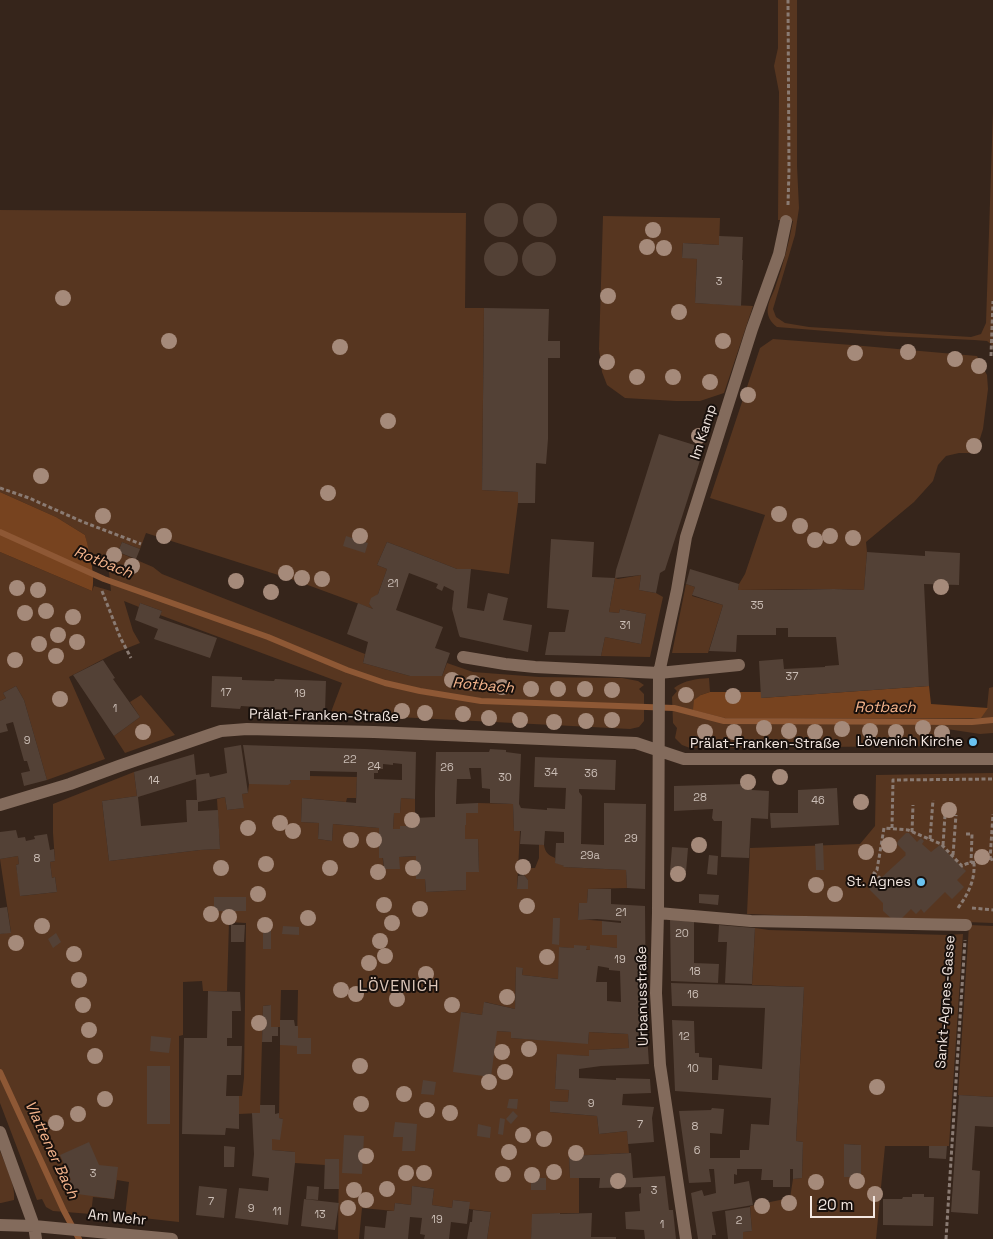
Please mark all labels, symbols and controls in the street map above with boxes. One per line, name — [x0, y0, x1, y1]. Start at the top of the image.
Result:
house number: 3 — [716, 275, 722, 289]
street label: Im Kamp — [687, 402, 721, 462]
water label: Rotbach — [71, 543, 135, 583]
house number: 21 — [387, 577, 399, 591]
house number: 35 — [750, 599, 764, 613]
house number: 31 — [619, 619, 631, 633]
house number: 37 — [786, 670, 798, 684]
water label: Rotbach — [452, 674, 514, 698]
house number: 17 — [221, 686, 231, 700]
house number: 19 — [294, 687, 306, 701]
water label: Rotbach — [854, 699, 916, 717]
house number: 1 — [113, 702, 117, 716]
street label: Prälat-Franken-Straße — [249, 706, 399, 726]
house number: 9 — [24, 734, 30, 748]
place label: Lövenich Kirche — [857, 734, 963, 750]
street label: Prälat-Franken-Straße — [690, 736, 840, 752]
marker: Lövenich Kirche — [967, 736, 979, 748]
house number: 22 — [343, 753, 357, 767]
house number: 24 — [367, 760, 381, 774]
house number: 26 — [440, 761, 454, 775]
house number: 34 — [544, 766, 558, 780]
house number: 36 — [584, 767, 598, 781]
house number: 30 — [498, 771, 512, 785]
house number: 14 — [148, 774, 160, 788]
house number: 28 — [693, 791, 707, 805]
house number: 46 — [811, 794, 825, 808]
house number: 29 — [624, 832, 638, 846]
house number: 29a — [580, 849, 600, 863]
house number: 8 — [34, 852, 40, 866]
place label: St. Agnes — [847, 874, 911, 890]
marker: St. Agnes — [915, 876, 927, 888]
house number: 21 — [615, 906, 627, 920]
house number: 20 — [675, 927, 689, 941]
street label: Sankt-Agnes-Gasse — [933, 935, 959, 1069]
street label: Urbanusstraße — [634, 946, 652, 1046]
house number: 19 — [614, 953, 626, 967]
house number: 18 — [689, 965, 701, 979]
district label: LÖVENICH — [357, 977, 441, 997]
house number: 16 — [687, 988, 699, 1002]
house number: 12 — [678, 1030, 690, 1044]
house number: 10 — [687, 1062, 699, 1076]
house number: 9 — [588, 1097, 594, 1111]
water label: Vlattener Bach — [20, 1098, 82, 1202]
house number: 7 — [637, 1118, 643, 1132]
house number: 8 — [692, 1120, 698, 1134]
house number: 6 — [694, 1144, 700, 1158]
house number: 3 — [90, 1167, 96, 1181]
house number: 3 — [651, 1184, 657, 1198]
scale bar — [813, 1186, 878, 1218]
house number: 7 — [208, 1195, 214, 1209]
text: 20 m — [818, 1195, 853, 1214]
house number: 9 — [248, 1202, 254, 1216]
house number: 11 — [272, 1205, 282, 1219]
street label: Am Wehr — [87, 1207, 147, 1229]
house number: 13 — [314, 1208, 326, 1222]
house number: 19 — [431, 1213, 443, 1227]
house number: 2 — [736, 1214, 742, 1228]
house number: 1 — [660, 1218, 664, 1232]

